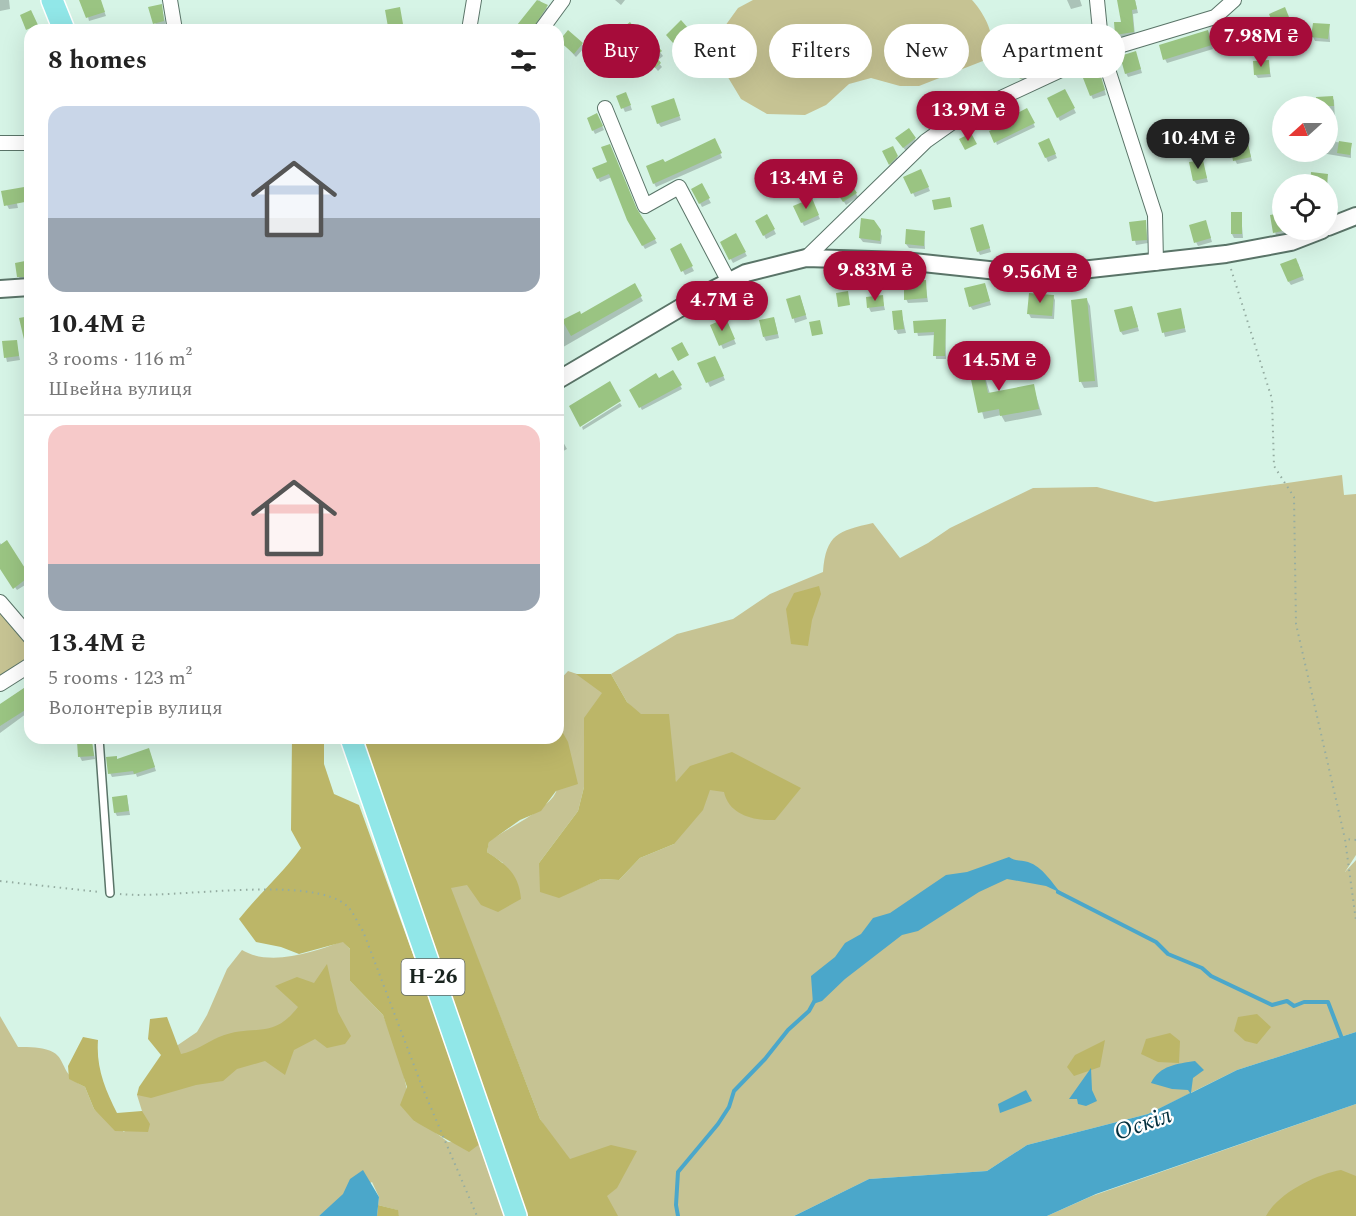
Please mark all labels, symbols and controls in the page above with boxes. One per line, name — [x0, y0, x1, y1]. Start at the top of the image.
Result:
pin: 7.98M ₴ — [1206, 17, 1316, 68]
text: 7.98M ₴ — [1223, 21, 1299, 51]
chip: Buy — [582, 24, 660, 78]
chip: Rent — [672, 24, 757, 78]
chip: Filters — [769, 24, 872, 78]
chip: New — [884, 24, 969, 78]
chip: Apartment — [981, 24, 1125, 78]
text: 8 homes — [48, 40, 147, 80]
icon: filters — [507, 44, 540, 77]
pin: 13.9M ₴ — [913, 91, 1023, 142]
text: 13.9M ₴ — [930, 95, 1006, 125]
north arrow — [1272, 96, 1338, 162]
map controls — [1272, 96, 1338, 240]
pin: 10.4M ₴ — [1143, 119, 1253, 170]
text: 10.4M ₴ — [1160, 123, 1236, 153]
icon: home — [240, 145, 348, 253]
pin: 13.4M ₴ — [751, 159, 861, 210]
text: 13.4M ₴ — [768, 163, 844, 193]
button: locate — [1272, 174, 1338, 240]
pin: 9.83M ₴ — [820, 251, 930, 302]
pin: 9.56M ₴ — [985, 253, 1095, 304]
text: 9.83M ₴ — [837, 255, 913, 285]
text: 9.56M ₴ — [1002, 257, 1078, 287]
pin: 4.7M ₴ — [673, 281, 771, 332]
text: 4.7M ₴ — [690, 285, 754, 315]
text: 10.4M ₴ — [48, 304, 146, 344]
pin: 14.5M ₴ — [944, 341, 1054, 392]
text: 3 rooms · 116 m² — [48, 344, 192, 374]
text: 14.5M ₴ — [961, 345, 1037, 375]
text: Швейна вулиця — [48, 374, 193, 404]
icon: home — [240, 464, 348, 572]
text: 13.4M ₴ — [48, 623, 146, 663]
text: 5 rooms · 123 m² — [48, 663, 192, 693]
text: Волонтерів вулиця — [48, 693, 223, 723]
road number: Н-26 — [402, 959, 464, 995]
water label: Оскіл — [1109, 1097, 1177, 1151]

